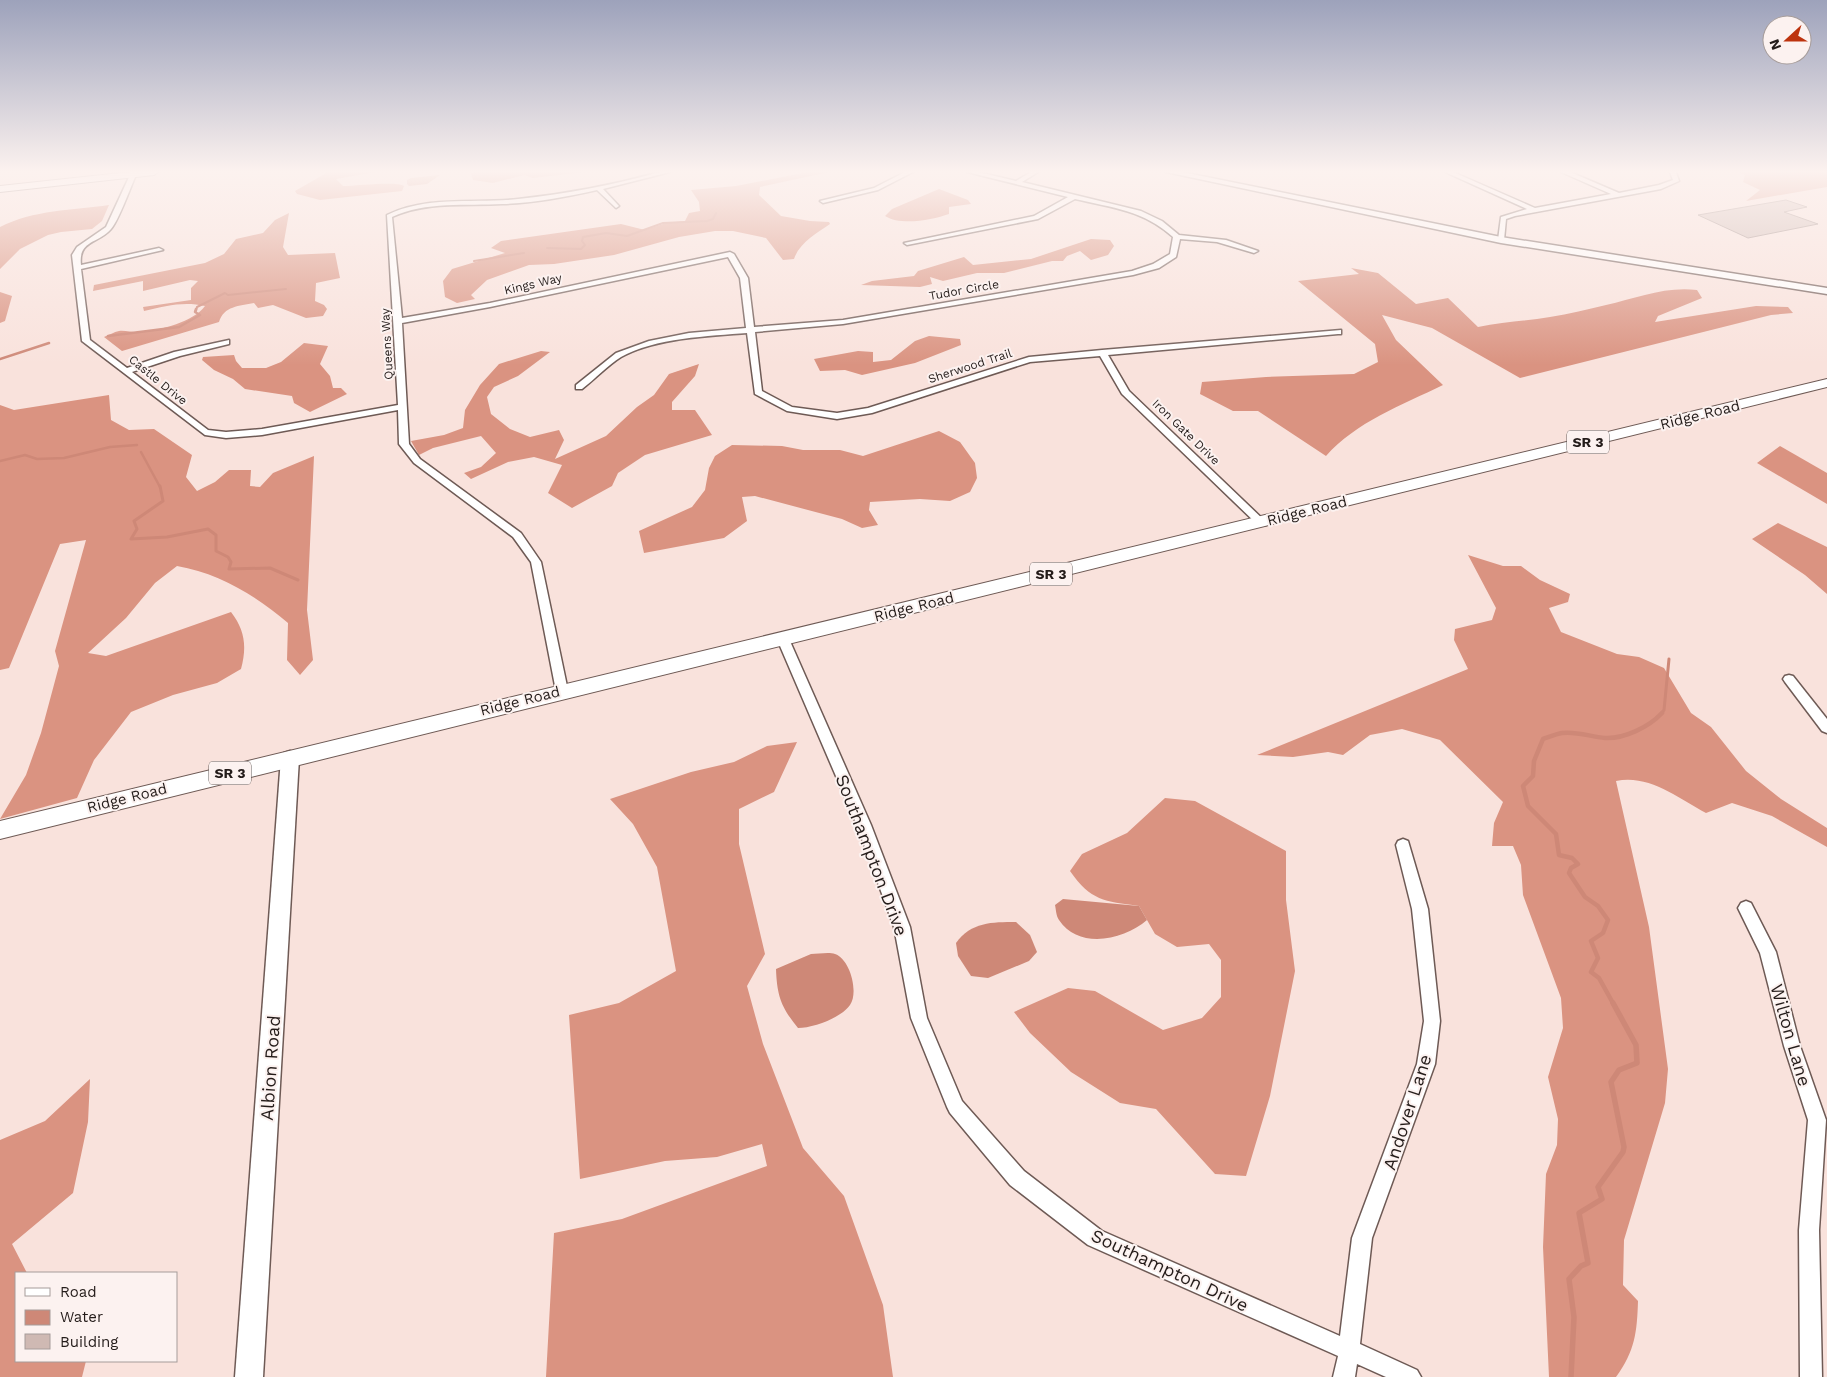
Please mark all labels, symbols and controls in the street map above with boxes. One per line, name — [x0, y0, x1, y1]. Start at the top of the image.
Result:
north arrow — [1762, 15, 1812, 65]
text: N — [1766, 37, 1784, 52]
street label: Kings Way — [503, 270, 564, 297]
street label: Tudor Circle — [928, 277, 1000, 303]
street label: Queens Way — [378, 307, 396, 380]
street label: Sherwood Trail — [926, 346, 1014, 386]
street label: Castle Drive — [126, 352, 190, 408]
street label: Iron Gate Drive — [1149, 396, 1223, 468]
street label: Ridge Road — [1658, 396, 1742, 434]
road number: SR 3 — [1567, 431, 1609, 454]
street label: Ridge Road — [1265, 492, 1349, 530]
road number: SR 3 — [1030, 562, 1072, 586]
street label: Ridge Road — [872, 588, 956, 626]
street label: Ridge Road — [478, 682, 562, 720]
road number: SR 3 — [209, 761, 251, 784]
street label: Southampton Drive — [832, 771, 912, 939]
street label: Ridge Road — [85, 779, 169, 817]
street label: Wilton Lane — [1766, 981, 1816, 1089]
street label: Albion Road — [256, 1015, 284, 1121]
street label: Andover Lane — [1378, 1051, 1436, 1173]
street label: Southampton Drive — [1088, 1224, 1252, 1316]
legend — [15, 1272, 178, 1362]
text: Road — [60, 1283, 97, 1301]
text: Water — [60, 1308, 103, 1326]
text: Building — [60, 1333, 118, 1351]

